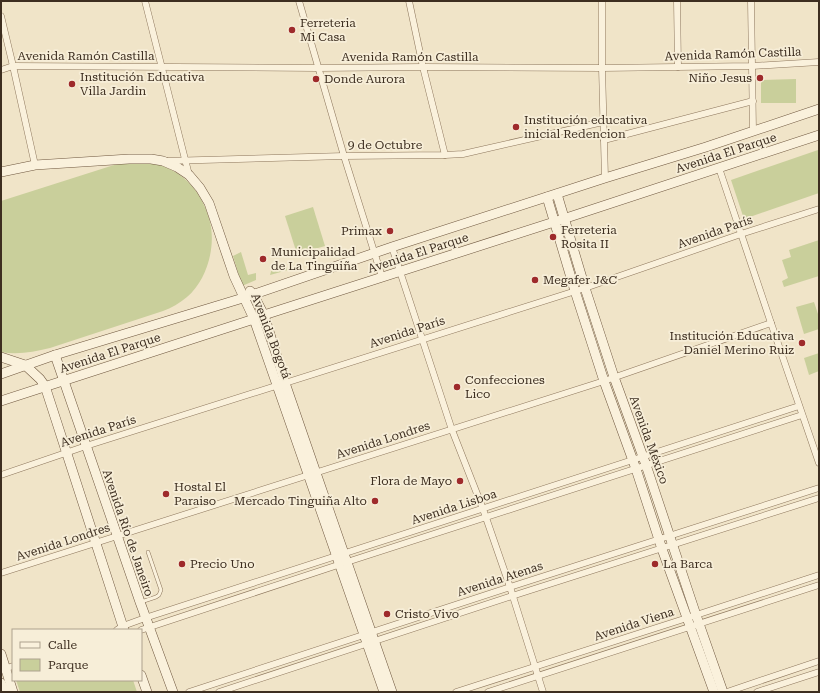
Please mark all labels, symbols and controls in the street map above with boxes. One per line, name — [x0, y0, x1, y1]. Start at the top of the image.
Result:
place label: Ferreteria Mi Casa — [300, 16, 356, 44]
marker: Ferreteria Mi Casa — [287, 25, 297, 35]
street label: Avenida Ramón Castilla — [664, 45, 802, 63]
street label: Avenida Ramón Castilla — [18, 49, 155, 63]
street label: Avenida Ramón Castilla — [342, 50, 479, 64]
place label: Institución Educativa Villa Jardin — [80, 70, 205, 98]
place label: Niño Jesus — [688, 71, 752, 85]
place label: Donde Aurora — [324, 72, 406, 86]
marker: Niño Jesus — [755, 73, 765, 83]
marker: Donde Aurora — [311, 74, 321, 84]
marker: Institución Educativa Villa Jardin — [67, 79, 77, 89]
place label: Institución educativa inicial Redencion — [524, 113, 648, 141]
marker: Institución educativa inicial Redencion — [511, 122, 521, 132]
street label: Avenida El Parque — [674, 130, 778, 176]
street label: 9 de Octubre — [348, 138, 423, 152]
street label: Avenida París — [676, 212, 755, 251]
place label: Ferreteria Rosita II — [561, 223, 617, 251]
place label: Primax — [341, 224, 382, 238]
marker: Primax — [385, 226, 395, 236]
street label: Avenida El Parque — [366, 230, 470, 276]
marker: Ferreteria Rosita II — [548, 232, 558, 242]
place label: Municipalidad de La Tinguiña — [271, 245, 358, 273]
marker: Municipalidad de La Tinguiña — [258, 254, 268, 264]
place label: Megafer J&C — [543, 273, 618, 287]
marker: Megafer J&C — [530, 275, 540, 285]
street label: Avenida Bogotá — [248, 291, 294, 381]
street label: Avenida París — [367, 313, 447, 351]
place label: Institución Educativa Daniel Merino Ruiz — [670, 329, 794, 357]
street label: Avenida El Parque — [58, 330, 162, 376]
marker: Institución Educativa Daniel Merino Ruiz — [797, 338, 807, 348]
place label: Confecciones Lico — [465, 373, 545, 401]
marker: Confecciones Lico — [452, 382, 462, 392]
street label: Avenida México — [627, 394, 671, 486]
street label: Avenida París — [58, 412, 138, 450]
street label: Avenida Londres — [334, 418, 432, 462]
street label: Avenida Río de Janeiro — [100, 468, 156, 598]
place label: Flora de Mayo — [370, 474, 452, 488]
marker: Flora de Mayo — [455, 476, 465, 486]
place label: Hostal El Paraiso — [174, 480, 226, 508]
street label: Avenida Lisboa — [410, 486, 499, 527]
marker: Hostal El Paraiso — [161, 489, 171, 499]
place label: Mercado Tinguiña Alto — [234, 494, 367, 508]
marker: Mercado Tinguiña Alto — [370, 496, 380, 506]
street label: Avenida Londres — [14, 520, 112, 564]
place label: Precio Uno — [190, 557, 255, 571]
place label: La Barca — [663, 557, 713, 571]
street label: Avenida Atenas — [455, 558, 545, 599]
marker: Precio Uno — [177, 559, 187, 569]
marker: La Barca — [650, 559, 660, 569]
street label: Avenida Viena — [592, 604, 676, 644]
place label: Cristo Vivo — [395, 607, 459, 621]
marker: Cristo Vivo — [382, 609, 392, 619]
legend — [12, 629, 142, 681]
text: Calle — [48, 638, 78, 652]
text: Parque — [48, 658, 89, 672]

